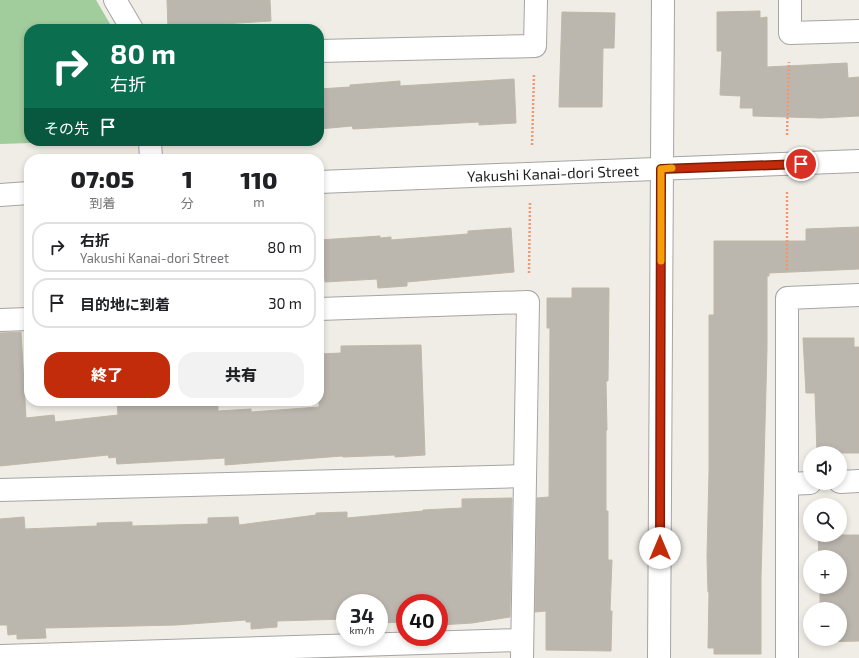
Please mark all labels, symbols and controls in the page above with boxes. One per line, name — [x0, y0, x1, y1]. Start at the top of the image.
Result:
text: 80 m — [110, 36, 176, 70]
icon: right — [44, 40, 96, 92]
text: 右折 — [110, 73, 146, 95]
icon: arrive — [97, 116, 119, 138]
text: その先 — [44, 119, 89, 137]
pin — [784, 147, 818, 181]
icon: arrive — [790, 153, 812, 175]
street label: Yakushi Kanai-dori Street — [467, 161, 639, 185]
text: 07:05 — [71, 164, 134, 193]
text: 1 — [182, 164, 193, 193]
text: 110 — [240, 165, 277, 194]
text: m — [253, 194, 265, 210]
text: 到着 — [89, 195, 115, 211]
text: 分 — [181, 195, 194, 211]
text: 右折 — [80, 231, 110, 249]
icon: right — [46, 236, 68, 258]
text: 80 m — [267, 238, 302, 256]
text: Yakushi Kanai-dori Street — [80, 250, 229, 266]
icon: arrive — [46, 292, 68, 314]
text: 30 m — [268, 294, 302, 312]
text: 目的地に到着 — [80, 295, 170, 313]
button: 終了 — [44, 352, 170, 398]
button: 共有 — [178, 352, 304, 398]
map controls — [803, 446, 847, 646]
button: sound — [803, 446, 847, 490]
button: search — [803, 498, 847, 542]
position arrow — [639, 527, 681, 569]
button: + — [803, 550, 847, 594]
speed limit sign: 40 — [396, 594, 448, 646]
button: − — [803, 602, 847, 646]
text: 34 — [350, 603, 374, 627]
text: km/h — [350, 624, 374, 636]

